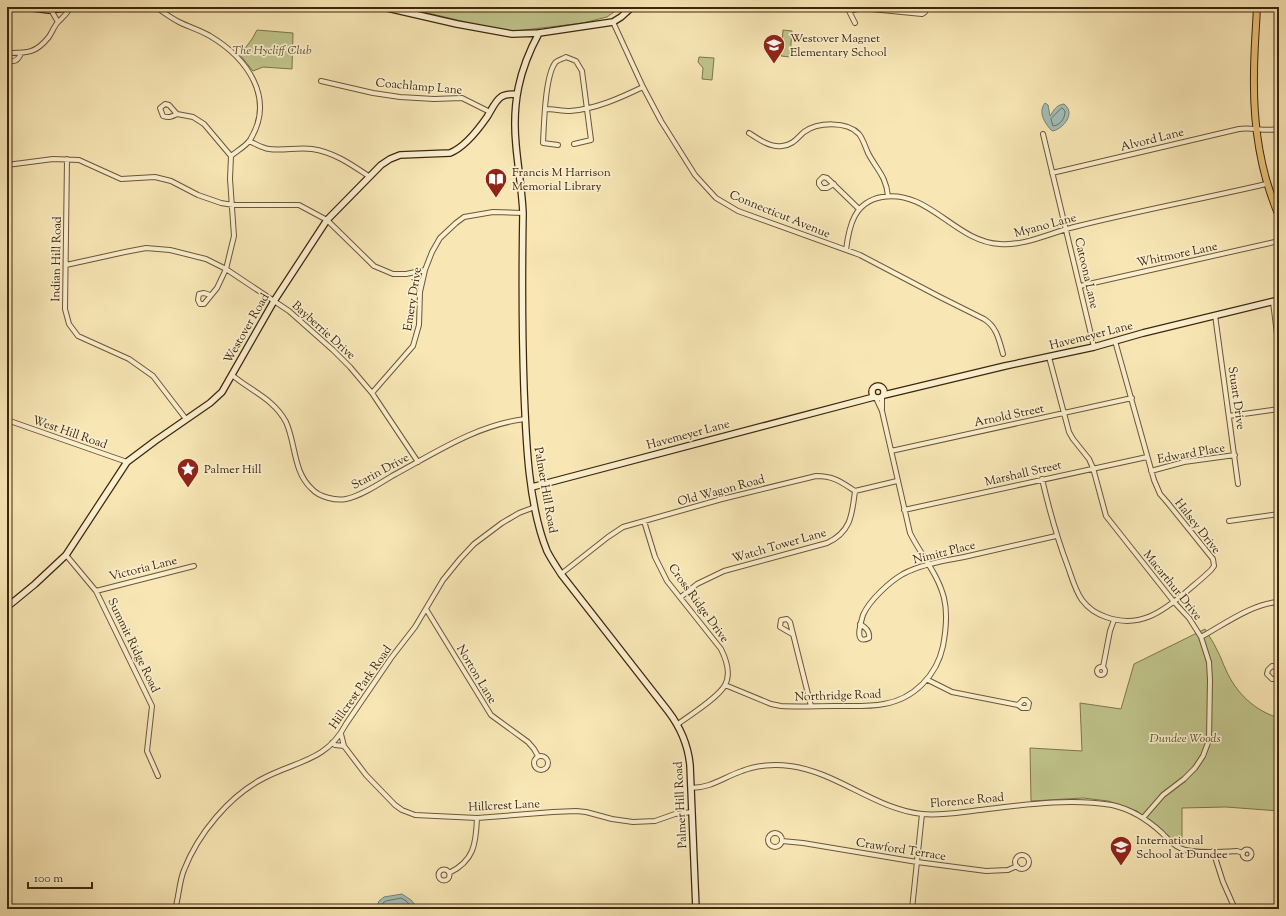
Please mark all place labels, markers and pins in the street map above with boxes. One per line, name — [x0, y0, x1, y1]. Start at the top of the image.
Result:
place label: Westover Magnet Elementary School — [790, 30, 887, 62]
school or university icon: Westover Magnet Elementary School — [761, 32, 787, 65]
place label: Francis M Harrison Memorial Library — [512, 164, 611, 196]
library icon: Francis M Harrison Memorial Library — [483, 166, 509, 199]
place icon: Palmer Hill — [175, 456, 201, 489]
place label: Palmer Hill — [204, 461, 262, 479]
place label: International School at Dundee — [1136, 832, 1228, 864]
school or university icon: International School at Dundee — [1108, 834, 1134, 867]

